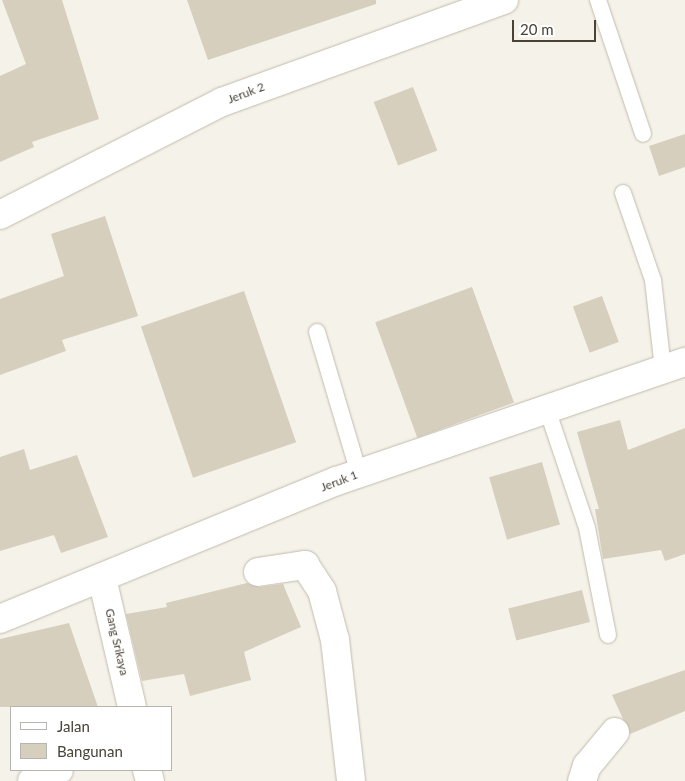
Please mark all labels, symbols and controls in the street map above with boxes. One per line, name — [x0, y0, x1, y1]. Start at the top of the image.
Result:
scale bar — [515, 10, 599, 42]
text: 20 m — [520, 20, 554, 38]
street label: Jeruk 2 — [226, 79, 266, 107]
street label: Jeruk 1 — [319, 467, 359, 495]
street label: Gang Srikaya — [102, 607, 132, 677]
legend — [10, 706, 172, 771]
text: Jalan — [57, 717, 90, 735]
text: Bangunan — [57, 742, 123, 760]

